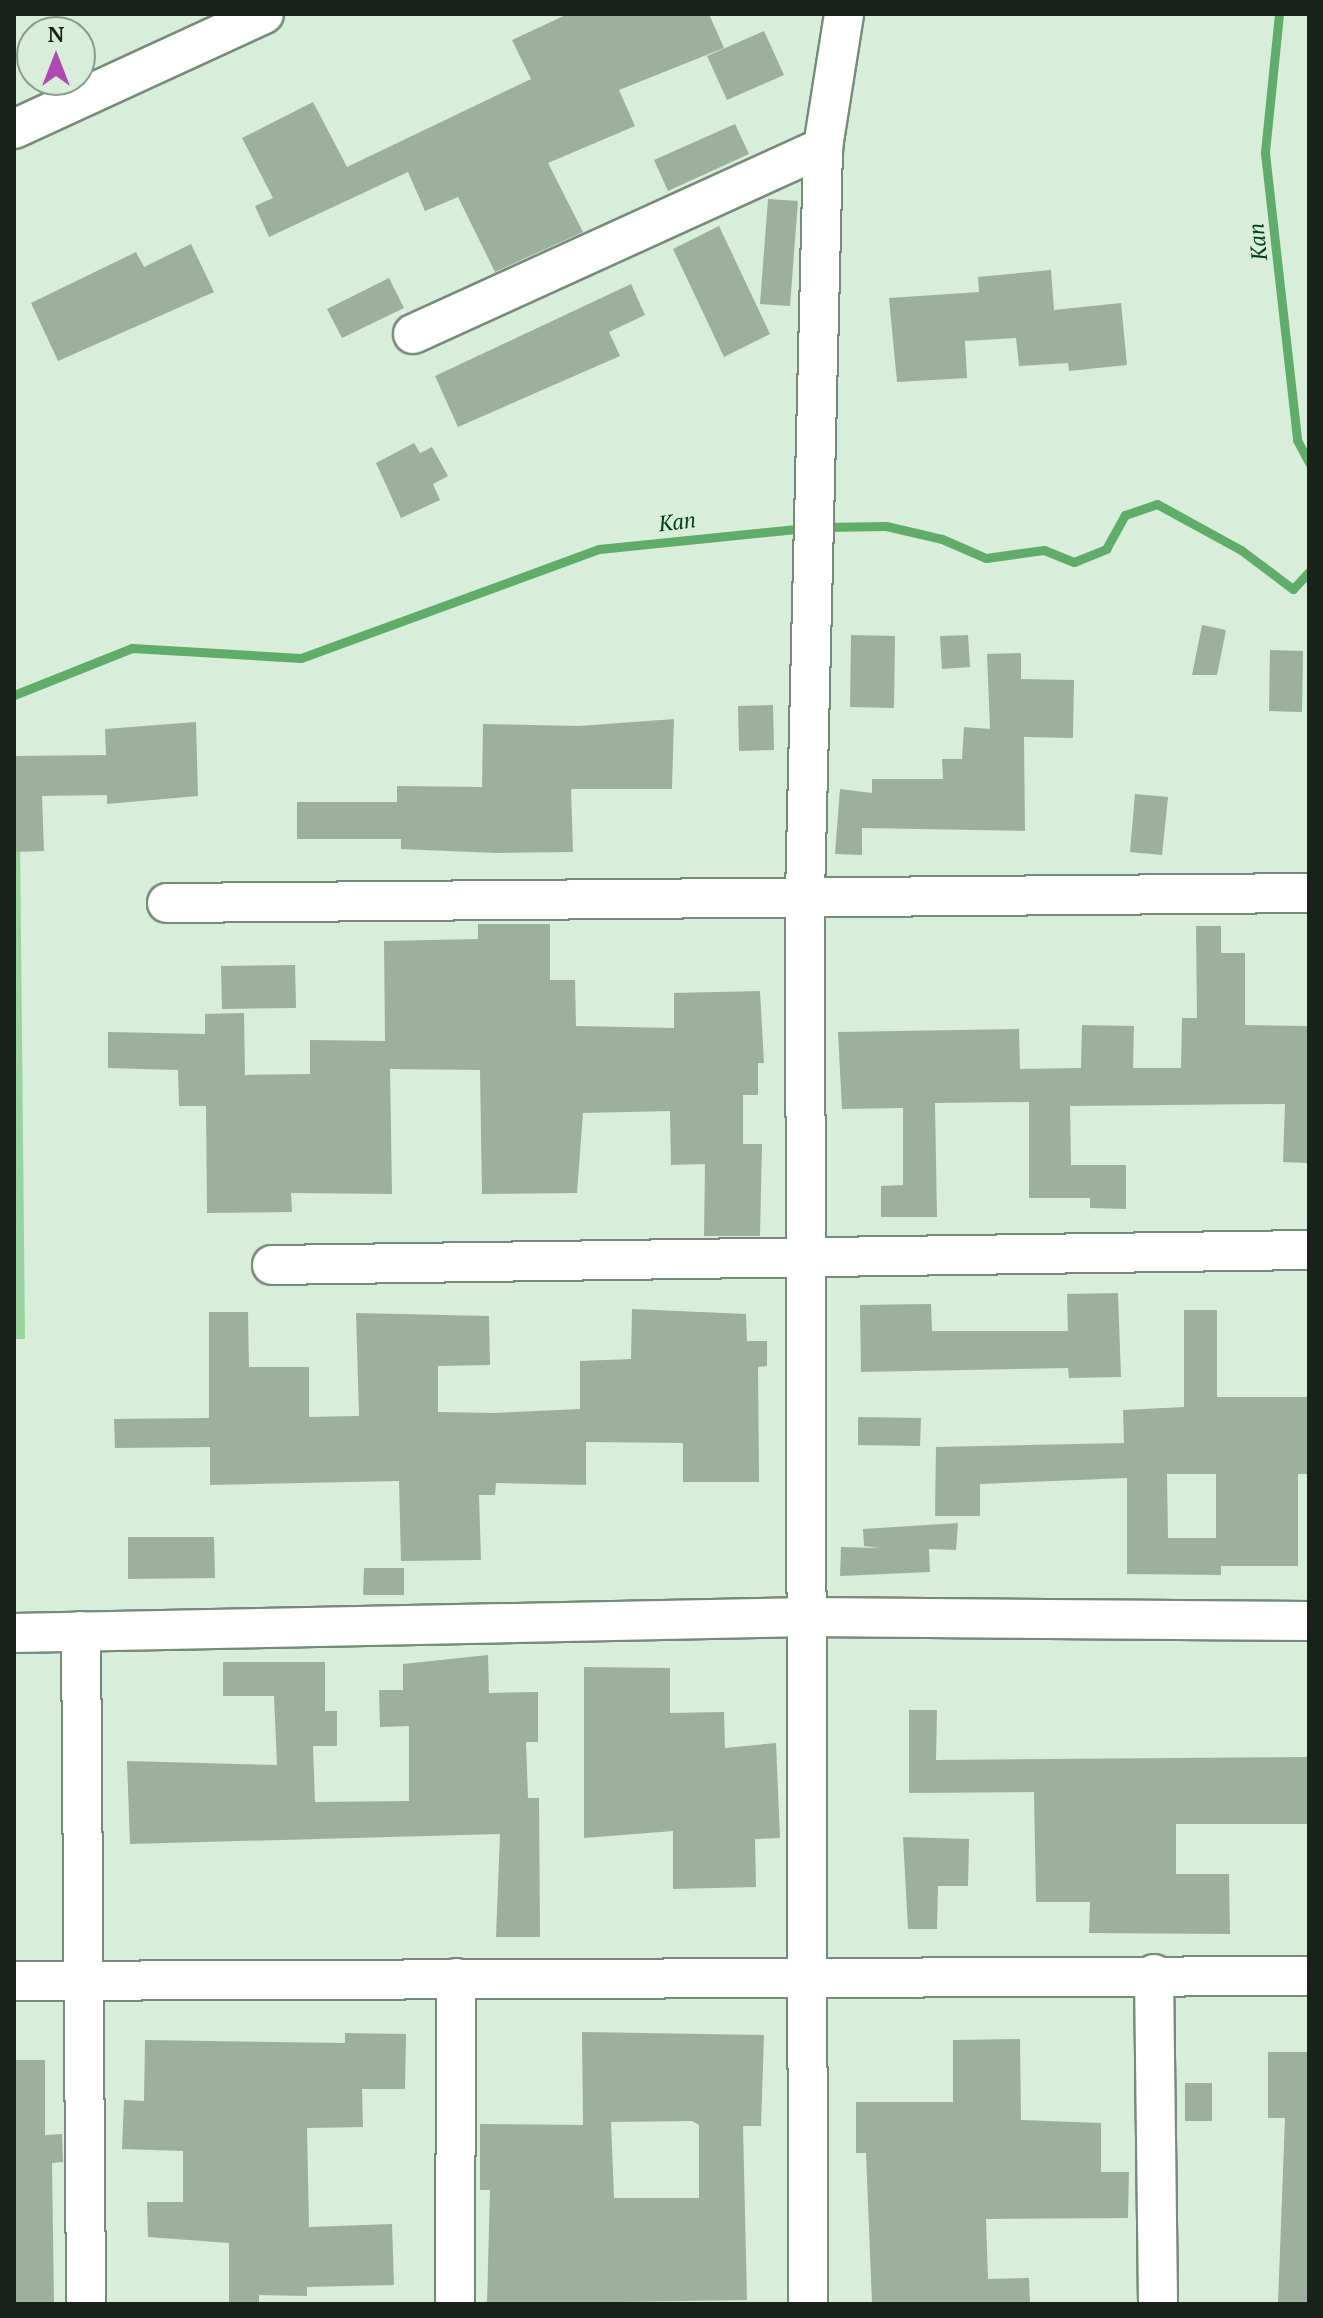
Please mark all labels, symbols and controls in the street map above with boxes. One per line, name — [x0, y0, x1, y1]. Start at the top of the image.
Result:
north arrow — [16, 16, 96, 96]
text: N — [48, 19, 64, 48]
water label: Kan — [1242, 222, 1272, 262]
water label: Kan — [657, 506, 697, 536]

